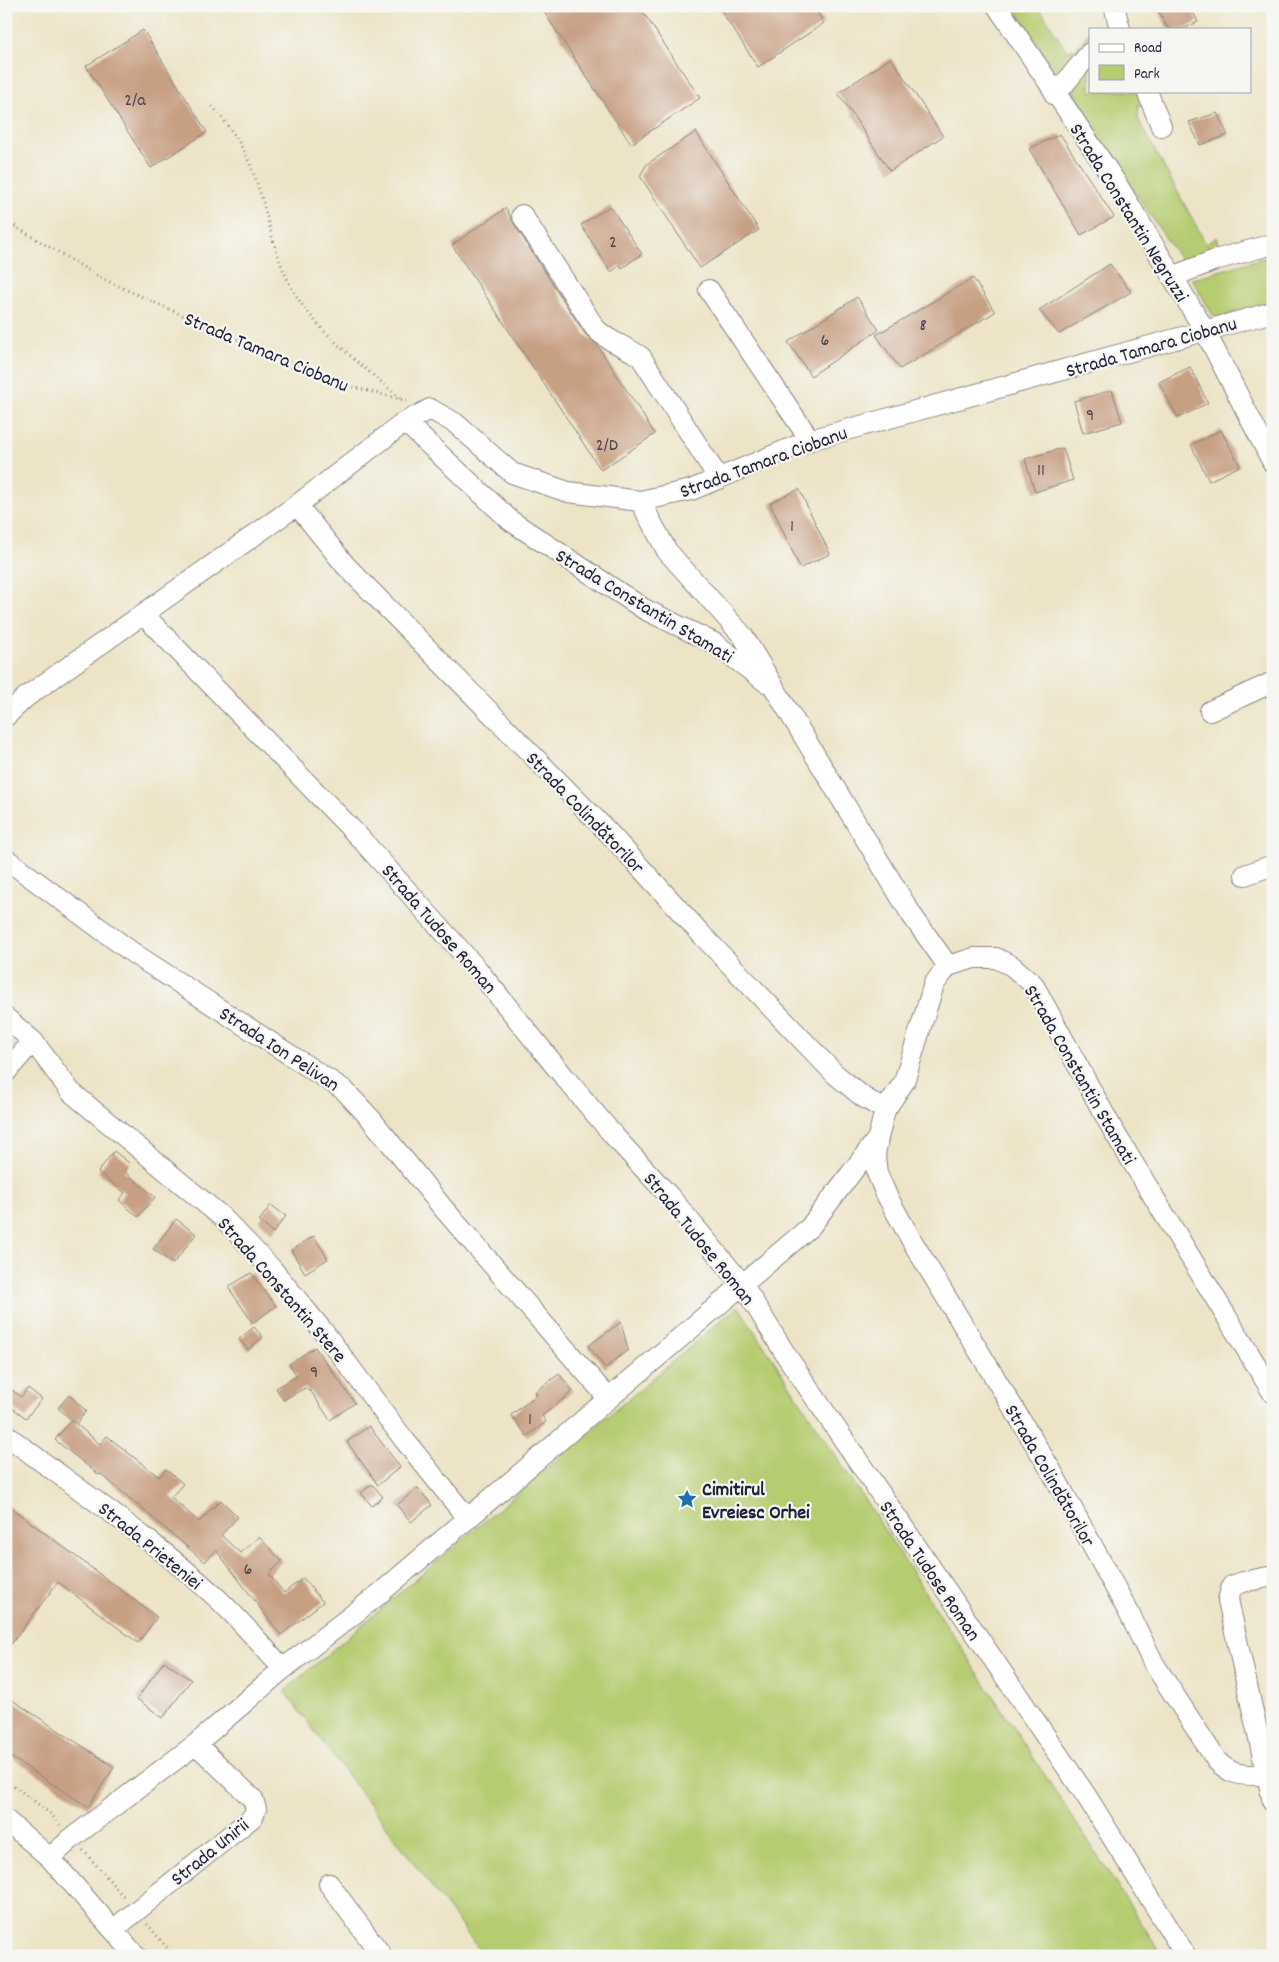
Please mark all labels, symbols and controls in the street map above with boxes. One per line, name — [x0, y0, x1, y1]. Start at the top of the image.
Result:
legend — [1089, 28, 1252, 92]
text: Road — [1134, 38, 1162, 60]
text: Park — [1134, 64, 1160, 86]
house number: 2/a — [124, 89, 146, 114]
street label: Strada Constantin Negruzzi — [1061, 119, 1194, 309]
house number: 2 — [609, 231, 617, 256]
street label: Strada Tamara Ciobanu — [179, 306, 353, 401]
street label: Strada Tamara Ciobanu — [1063, 311, 1241, 387]
house number: 8 — [919, 314, 927, 339]
house number: 6 — [821, 329, 829, 354]
house number: 9 — [1086, 404, 1094, 429]
street label: Strada Tamara Ciobanu — [676, 420, 852, 507]
house number: 2/D — [596, 434, 618, 459]
house number: 11 — [1037, 459, 1045, 484]
house number: 1 — [790, 515, 794, 540]
street label: Strada Constantin Stamati — [549, 543, 738, 672]
street label: Strada Colindătorilor — [518, 747, 650, 882]
street label: Strada Tudose Roman — [373, 859, 502, 1001]
street label: Strada Constantin Stamati — [1015, 980, 1142, 1171]
street label: Strada Ion Pelivan — [213, 1001, 344, 1100]
street label: Strada Tudose Roman — [635, 1167, 760, 1312]
street label: Strada Constantin Stere — [210, 1212, 352, 1370]
house number: 9 — [310, 1361, 318, 1386]
street label: Strada Colindătorilor — [996, 1400, 1101, 1554]
house number: 1 — [528, 1408, 532, 1433]
place label: Cimitirul Evreiesc Orhei — [702, 1477, 810, 1528]
place icon: Cimitirul Evreiesc Orhei — [676, 1488, 698, 1510]
street label: Strada Tudose Roman — [871, 1496, 986, 1648]
street label: Strada Prieteniei — [91, 1497, 207, 1598]
house number: 6 — [244, 1558, 252, 1583]
street label: Strada Unirii — [166, 1813, 256, 1894]

